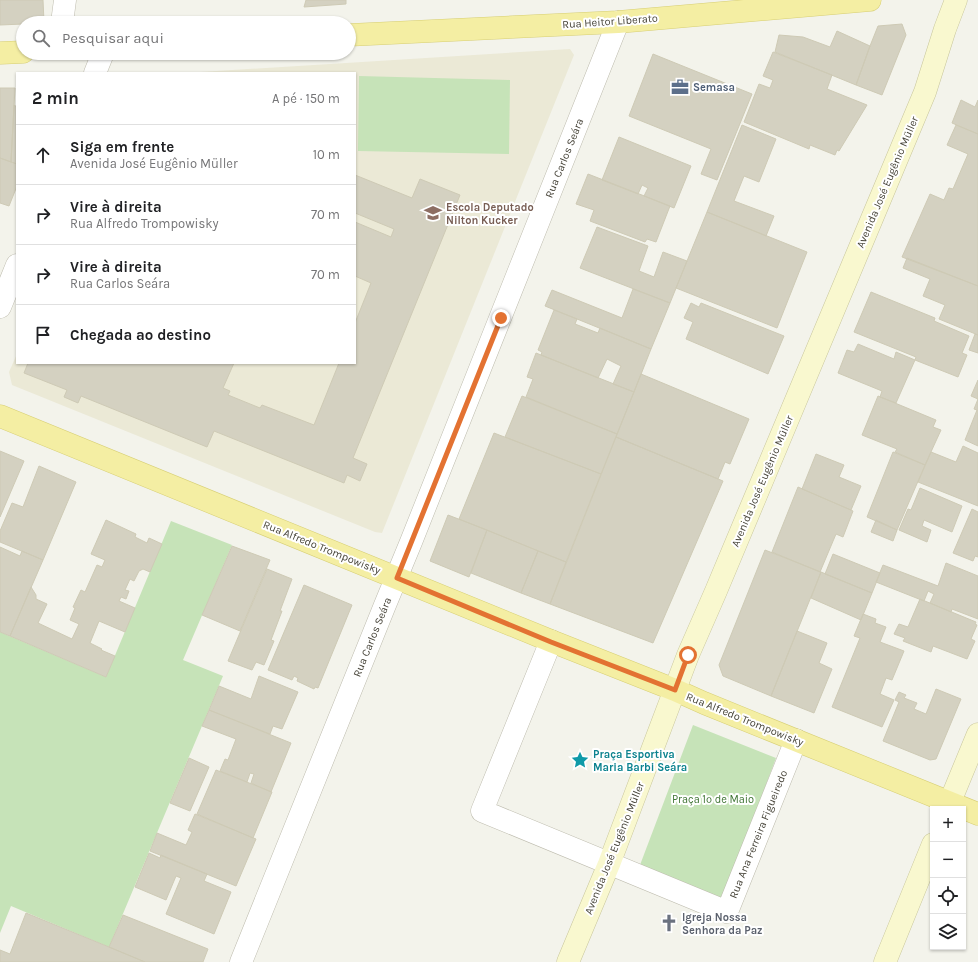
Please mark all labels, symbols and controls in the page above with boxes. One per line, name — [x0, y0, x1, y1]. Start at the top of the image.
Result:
street label: Rua Heitor Liberato — [562, 12, 658, 31]
search box — [16, 16, 356, 60]
icon: search — [30, 27, 52, 49]
text: Pesquisar aqui — [62, 29, 164, 47]
office icon: Semasa — [670, 77, 690, 97]
place label: Semasa — [693, 81, 735, 94]
text: 2 min — [32, 88, 79, 108]
text: A pé · 150 m — [272, 91, 340, 106]
street label: Avenida José Eugênio Müller — [854, 114, 921, 250]
street label: Rua Carlos Seára — [543, 116, 586, 200]
text: Siga em frente — [70, 138, 174, 156]
icon: ahead — [32, 144, 54, 166]
text: 10 m — [313, 147, 340, 162]
text: Avenida José Eugênio Müller — [70, 156, 238, 171]
text: Vire à direita — [70, 198, 162, 216]
place label: Escola Deputado Nilton Kucker — [446, 201, 534, 227]
school or university icon: Escola Deputado Nilton Kucker — [423, 203, 443, 223]
icon: right — [32, 204, 54, 226]
text: 70 m — [311, 207, 340, 222]
text: Rua Alfredo Trompowisky — [70, 216, 218, 231]
text: Vire à direita — [70, 258, 162, 276]
icon: right — [32, 264, 54, 286]
text: 70 m — [311, 267, 340, 282]
text: Rua Carlos Seára — [70, 276, 170, 291]
route end — [492, 309, 510, 327]
icon: arrive — [32, 324, 54, 346]
text: Chegada ao destino — [70, 326, 211, 344]
street label: Avenida José Eugênio Müller — [729, 413, 796, 549]
street label: Rua Alfredo Trompowisky — [261, 518, 382, 577]
street label: Rua Carlos Seára — [351, 595, 394, 679]
route start — [679, 646, 697, 664]
street label: Rua Alfredo Trompowisky — [684, 690, 805, 749]
place label: Praça Esportiva Maria Barbi Seára — [593, 748, 687, 774]
place icon: Praça Esportiva Maria Barbi Seára — [570, 750, 590, 770]
street label: Rua Ana Ferreira Figueiredo — [727, 768, 790, 900]
street label: Avenida José Eugênio Müller — [582, 780, 647, 916]
park label: Praça 1º de Maio — [672, 793, 754, 806]
map controls — [930, 806, 966, 950]
button: + — [930, 806, 966, 842]
button: − — [930, 842, 966, 878]
button: locate — [930, 878, 966, 914]
place label: Igreja Nossa Senhora da Paz — [682, 911, 763, 937]
church icon: Igreja Nossa Senhora da Paz — [659, 913, 679, 933]
button: layers — [930, 914, 966, 950]

